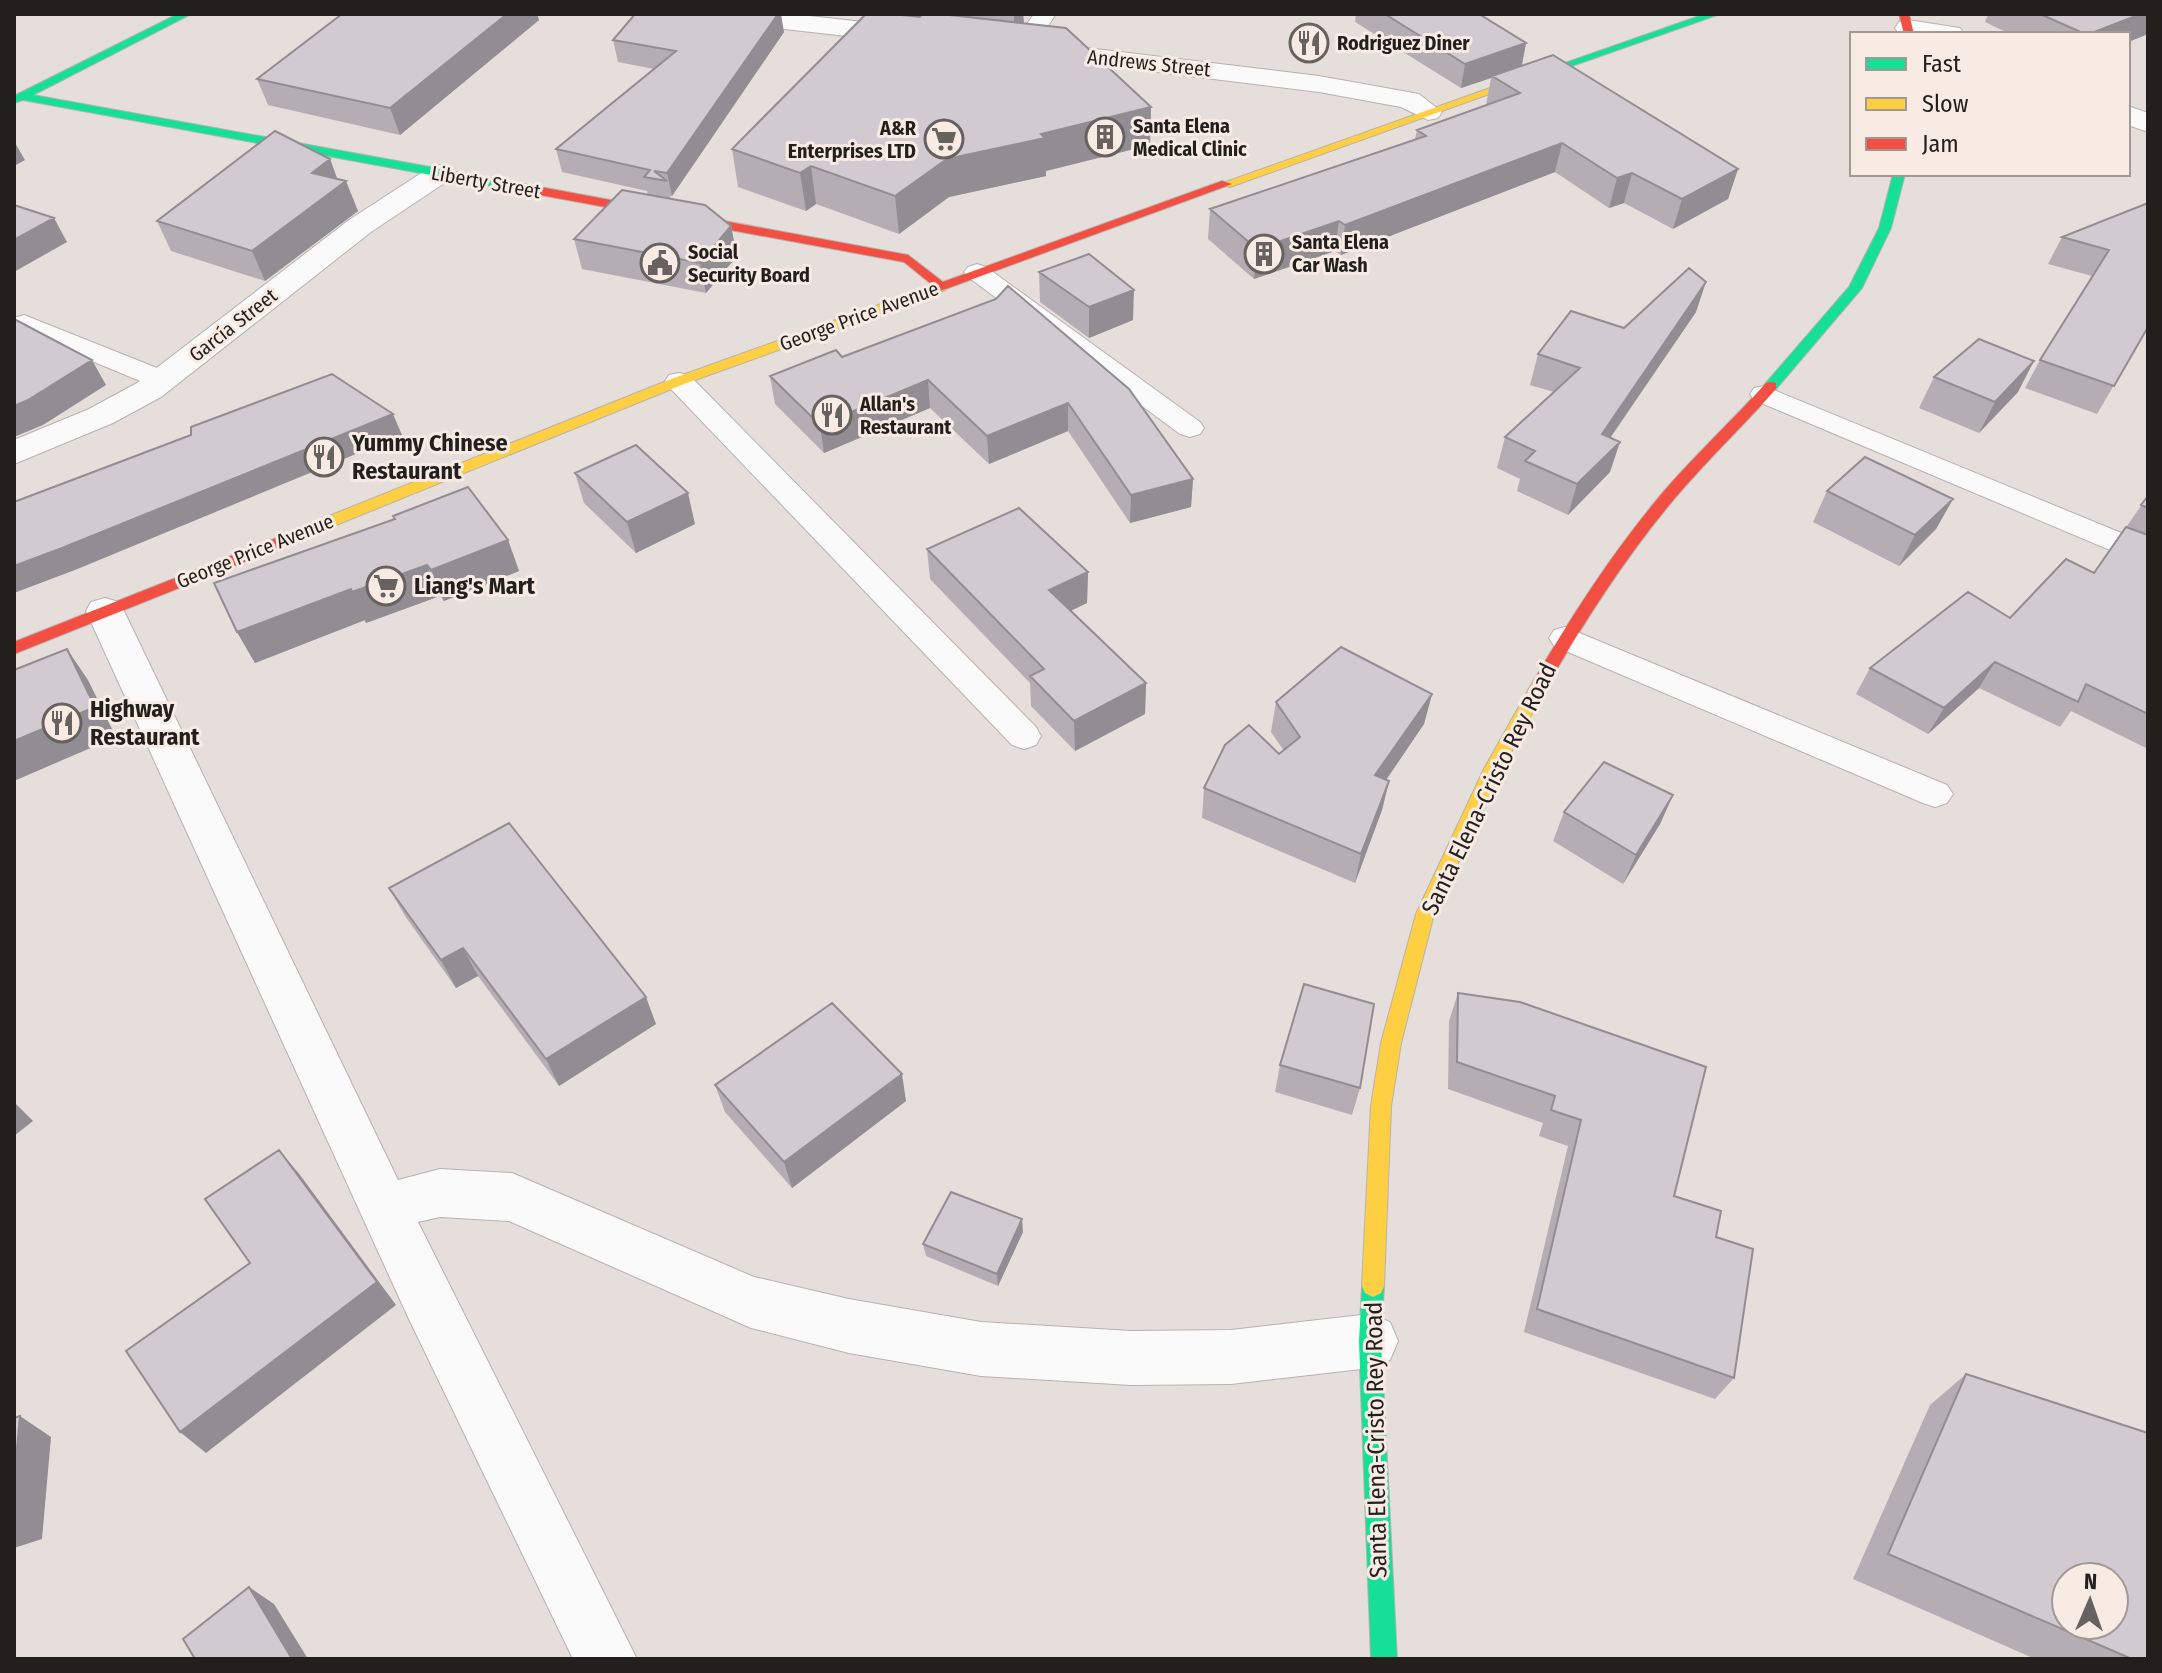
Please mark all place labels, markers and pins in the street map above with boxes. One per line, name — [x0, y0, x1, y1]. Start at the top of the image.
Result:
restaurant icon: Rodriguez Diner — [1288, 22, 1330, 64]
place label: Rodriguez Diner — [1337, 31, 1470, 55]
place label: Santa Elena Medical Clinic — [1133, 114, 1247, 161]
place label: A&R Enterprises LTD — [788, 116, 917, 163]
building icon: Santa Elena Medical Clinic — [1084, 116, 1126, 158]
supermarket icon: A&R Enterprises LTD — [923, 118, 965, 160]
place label: Santa Elena Car Wash — [1292, 230, 1389, 277]
building icon: Santa Elena Car Wash — [1243, 233, 1285, 275]
place label: Social Security Board — [688, 240, 810, 287]
public building icon: Social Security Board — [639, 242, 681, 284]
place label: Allan's Restaurant — [859, 392, 952, 439]
restaurant icon: Allan's Restaurant — [811, 394, 853, 436]
place label: Yummy Chinese Restaurant — [351, 429, 508, 485]
restaurant icon: Yummy Chinese Restaurant — [303, 436, 345, 478]
supermarket icon: Liang's Mart — [365, 565, 407, 607]
place label: Liang's Mart — [414, 572, 535, 600]
place label: Highway Restaurant — [90, 695, 200, 751]
restaurant icon: Highway Restaurant — [41, 702, 83, 744]

